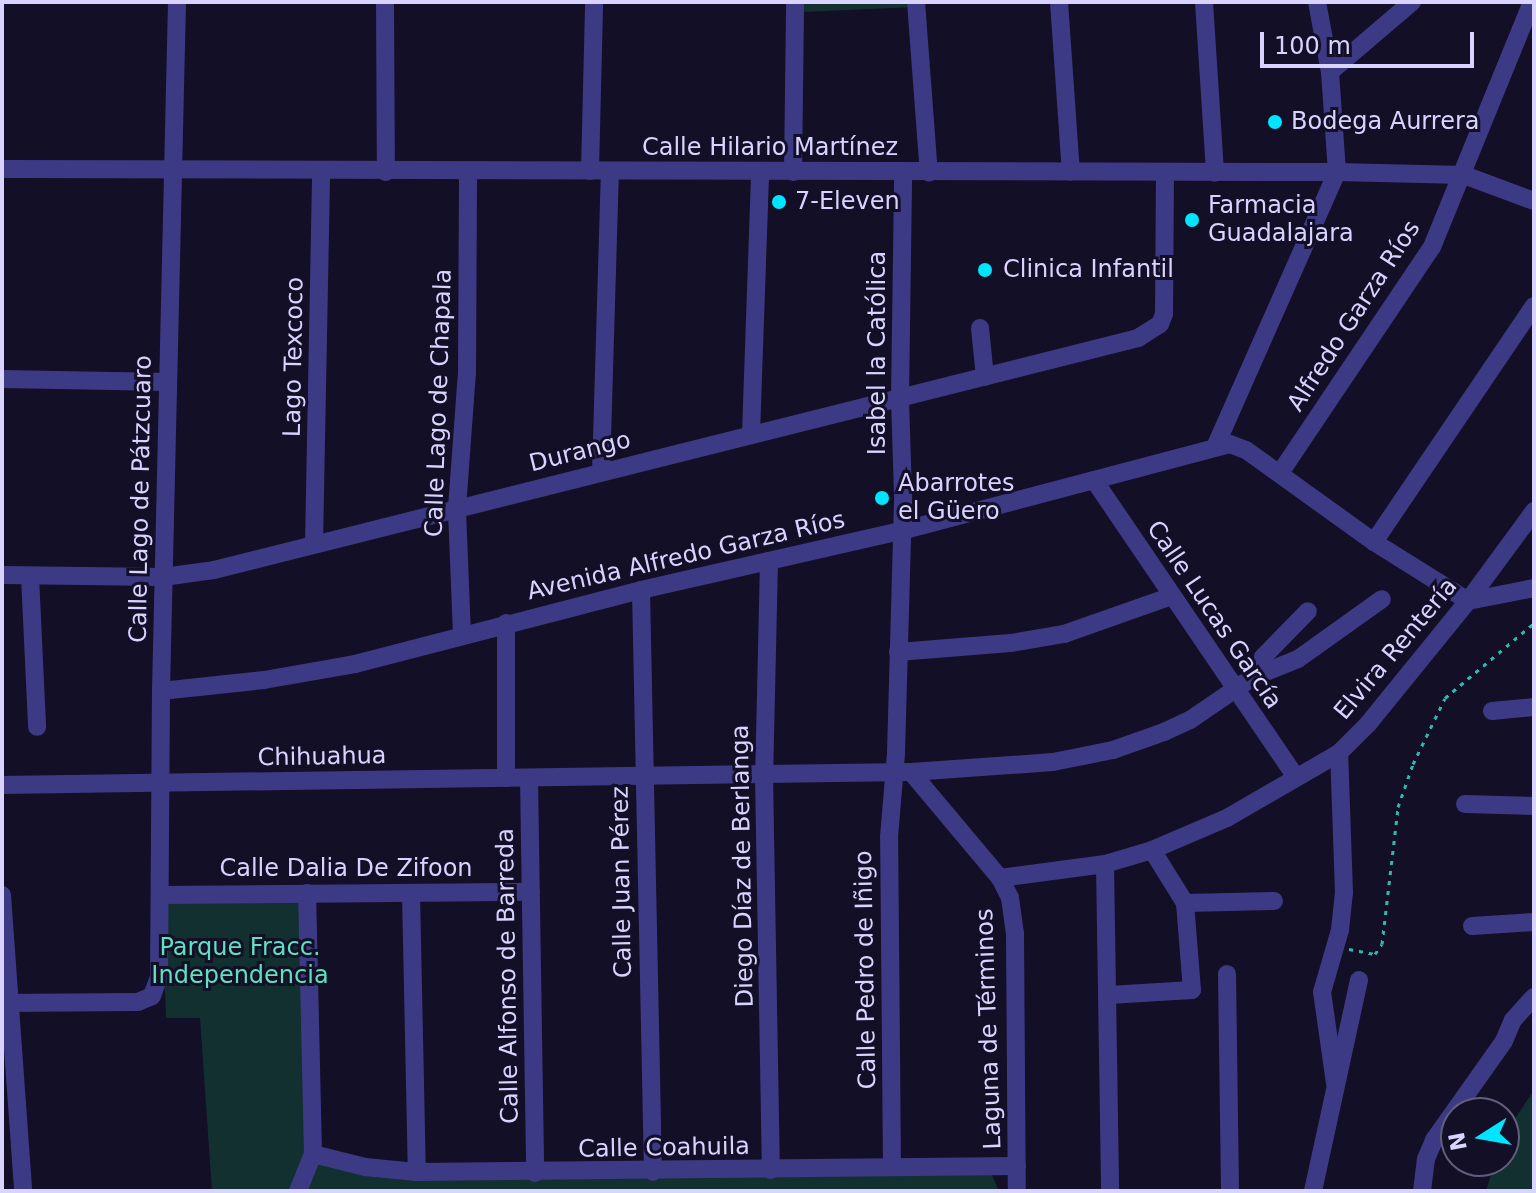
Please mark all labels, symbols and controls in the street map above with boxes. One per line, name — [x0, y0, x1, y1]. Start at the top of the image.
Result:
scale bar — [1264, 16, 1478, 66]
text: 100 m — [1274, 32, 1351, 60]
place label: Bodega Aurrera — [1291, 108, 1479, 136]
marker: Bodega Aurrera — [1266, 113, 1284, 131]
street label: Calle Hilario Martínez — [642, 134, 898, 162]
place label: 7-Eleven — [795, 188, 900, 216]
place label: Farmacia Guadalajara — [1208, 192, 1354, 248]
marker: 7-Eleven — [770, 193, 788, 211]
marker: Farmacia Guadalajara — [1183, 211, 1201, 229]
street label: Alfredo Garza Ríos — [1282, 215, 1426, 417]
street label: Isabel la Católica — [864, 251, 892, 455]
place label: Clinica Infantil — [1003, 256, 1174, 284]
marker: Clinica Infantil — [974, 259, 996, 281]
street label: Calle Lago de Chapala — [420, 268, 458, 538]
street label: Lago Texcoco — [278, 277, 310, 437]
street label: Calle Lago de Pátzcuaro — [124, 355, 158, 643]
street label: Durango — [526, 426, 634, 478]
place label: Abarrotes el Güero — [898, 470, 1015, 526]
marker: Abarrotes el Güero — [873, 489, 891, 507]
street label: Avenida Alfredo Garza Ríos — [524, 505, 848, 607]
street label: Calle Lucas García — [1140, 516, 1288, 714]
street label: Elvira Rentería — [1328, 572, 1464, 726]
street label: Diego Díaz de Berlanga — [726, 724, 760, 1008]
street label: Chihuahua — [257, 741, 387, 773]
street label: Calle Juan Pérez — [606, 786, 638, 978]
street label: Calle Alfonso de Barreda — [491, 828, 525, 1124]
street label: Calle Pedro de Iñigo — [850, 850, 882, 1090]
street label: Calle Dalia De Zifoon — [219, 855, 473, 883]
street label: Laguna de Términos — [970, 908, 1008, 1150]
park label: Parque Fracc. Independencia — [151, 934, 329, 990]
north arrow — [1440, 1097, 1520, 1177]
text: N — [1444, 1130, 1472, 1153]
street label: Calle Coahuila — [578, 1132, 750, 1164]

